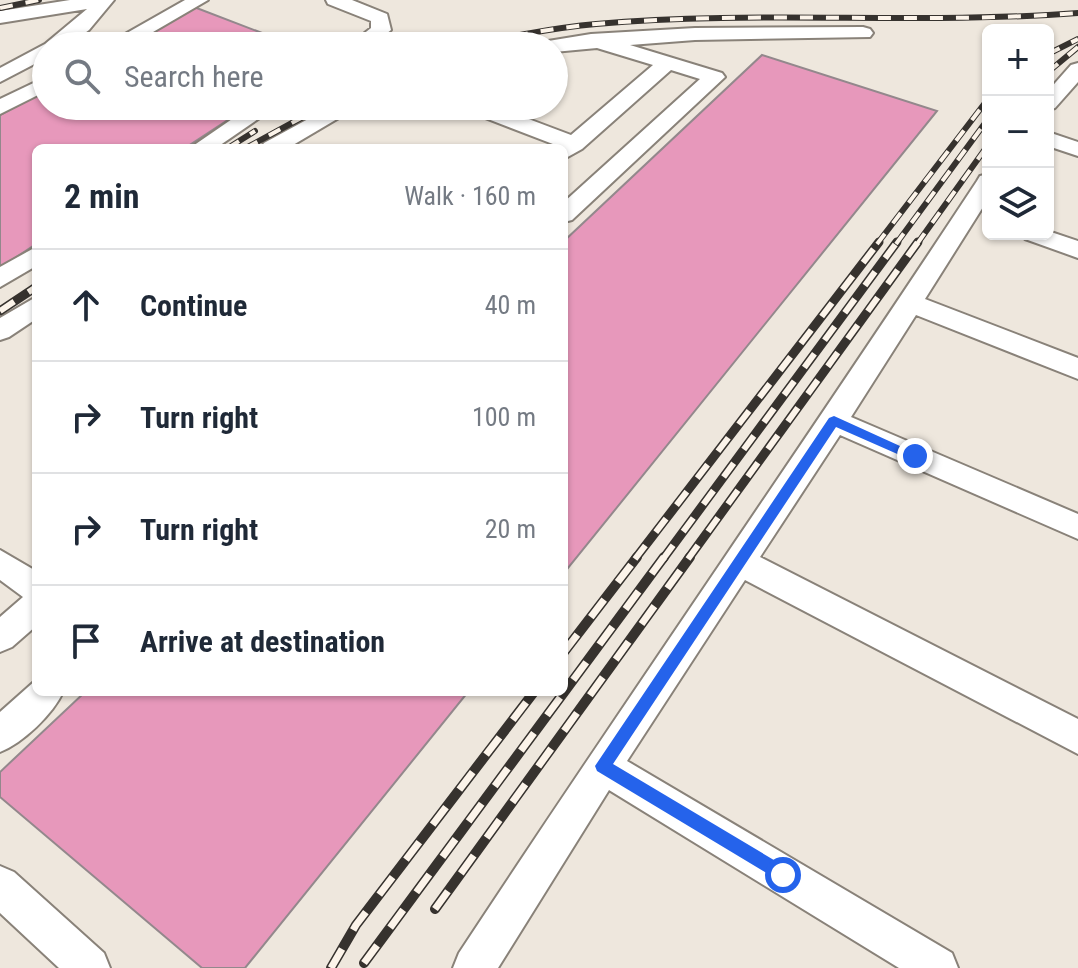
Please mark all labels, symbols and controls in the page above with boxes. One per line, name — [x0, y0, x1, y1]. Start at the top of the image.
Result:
map controls — [982, 24, 1054, 240]
button: + — [982, 24, 1054, 96]
search box — [32, 32, 568, 120]
icon: search — [60, 54, 104, 98]
text: Search here — [124, 59, 264, 94]
button: − — [982, 96, 1054, 168]
button: layers — [982, 168, 1054, 240]
text: 2 min — [64, 176, 140, 216]
text: Walk · 160 m — [404, 181, 536, 211]
icon: ahead — [64, 283, 108, 327]
text: Continue — [140, 288, 247, 323]
text: 40 m — [485, 290, 536, 320]
icon: right — [64, 395, 108, 439]
text: Turn right — [140, 400, 258, 435]
text: 100 m — [472, 402, 536, 432]
route end — [897, 438, 933, 474]
icon: right — [64, 507, 108, 551]
text: Turn right — [140, 512, 258, 547]
text: 20 m — [485, 514, 536, 544]
icon: arrive — [64, 619, 108, 663]
text: Arrive at destination — [140, 624, 385, 659]
route start — [765, 857, 801, 893]

